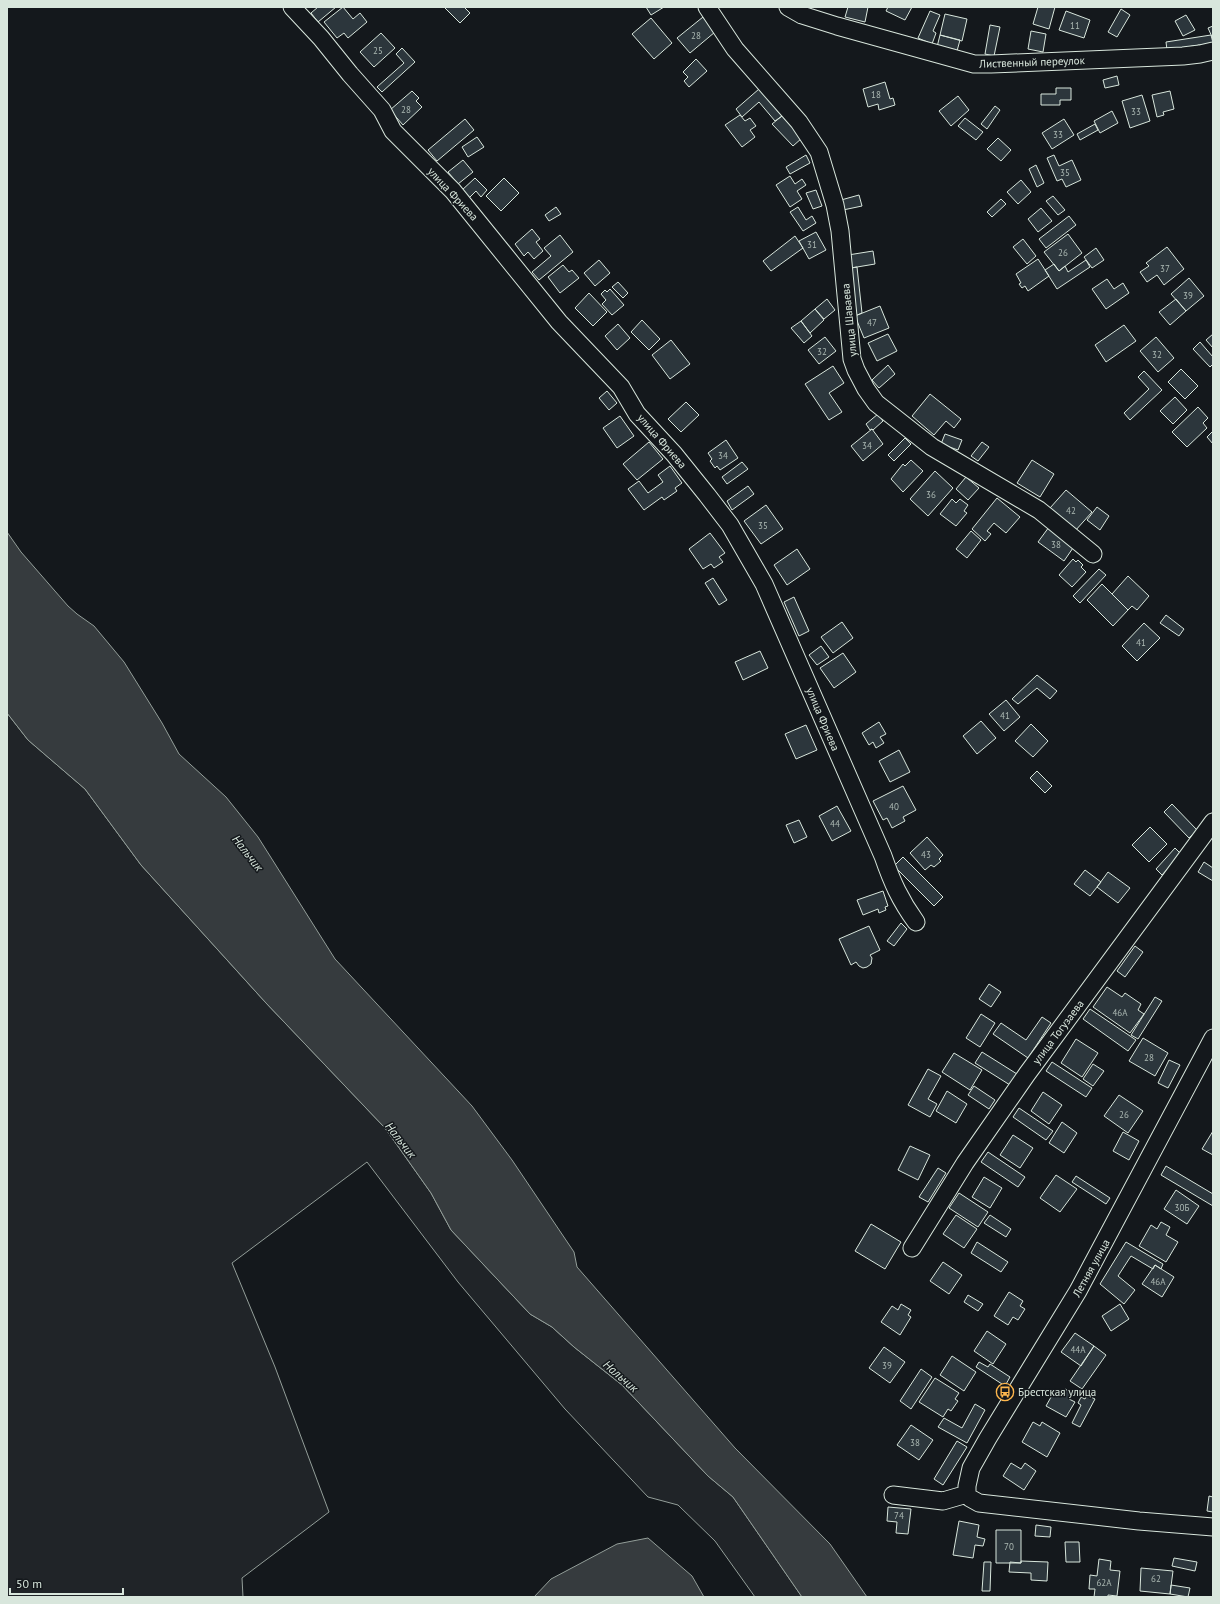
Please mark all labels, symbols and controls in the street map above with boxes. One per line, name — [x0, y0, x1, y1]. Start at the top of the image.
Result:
house number: 11 — [1070, 20, 1080, 31]
house number: 28 — [691, 30, 701, 41]
house number: 25 — [373, 45, 383, 56]
street label: Лиственный переулок — [978, 53, 1086, 71]
house number: 18 — [871, 89, 881, 100]
house number: 28 — [401, 104, 411, 115]
house number: 33 — [1131, 106, 1141, 117]
house number: 33 — [1053, 129, 1063, 140]
street label: улица Фриева — [425, 164, 481, 224]
house number: 35 — [1060, 167, 1070, 178]
house number: 31 — [807, 239, 817, 250]
house number: 26 — [1058, 247, 1068, 258]
house number: 37 — [1160, 263, 1170, 274]
street label: улица Шаваева — [838, 283, 860, 357]
house number: 39 — [1183, 290, 1193, 301]
house number: 47 — [867, 317, 877, 328]
house number: 32 — [817, 346, 827, 357]
house number: 32 — [1152, 349, 1162, 360]
street label: улица Фриева — [634, 411, 690, 471]
house number: 34 — [862, 440, 872, 451]
house number: 34 — [718, 450, 728, 461]
house number: 36 — [926, 489, 936, 500]
house number: 42 — [1066, 505, 1076, 516]
house number: 35 — [758, 520, 768, 531]
house number: 38 — [1051, 539, 1061, 550]
house number: 41 — [1136, 637, 1146, 648]
street label: улица Фриева — [803, 685, 843, 753]
house number: 41 — [1000, 710, 1010, 721]
house number: 40 — [889, 801, 899, 812]
house number: 44 — [830, 818, 840, 829]
water label: Нальчик — [229, 832, 267, 874]
house number: 43 — [921, 849, 931, 860]
street label: улица Тогузаева — [1029, 997, 1087, 1067]
house number: 46А — [1112, 1007, 1128, 1018]
house number: 28 — [1144, 1052, 1154, 1063]
house number: 26 — [1119, 1109, 1129, 1120]
water label: Нальчик — [382, 1119, 420, 1161]
house number: 30Б — [1175, 1202, 1189, 1213]
street label: Летняя улица — [1069, 1237, 1113, 1300]
house number: 46А — [1150, 1276, 1166, 1287]
house number: 44А — [1070, 1344, 1086, 1355]
water label: Нальчик — [600, 1357, 642, 1396]
house number: 39 — [882, 1360, 892, 1371]
bus stop icon: Брестская улица — [995, 1382, 1015, 1402]
place label: Брестская улица — [1018, 1385, 1096, 1399]
house number: 38 — [910, 1437, 920, 1448]
house number: 74 — [894, 1510, 904, 1521]
house number: 70 — [1004, 1541, 1014, 1552]
scale bar — [10, 1570, 123, 1596]
house number: 62 — [1151, 1573, 1161, 1584]
text: 50 m — [16, 1576, 42, 1591]
house number: 62А — [1096, 1577, 1112, 1588]

